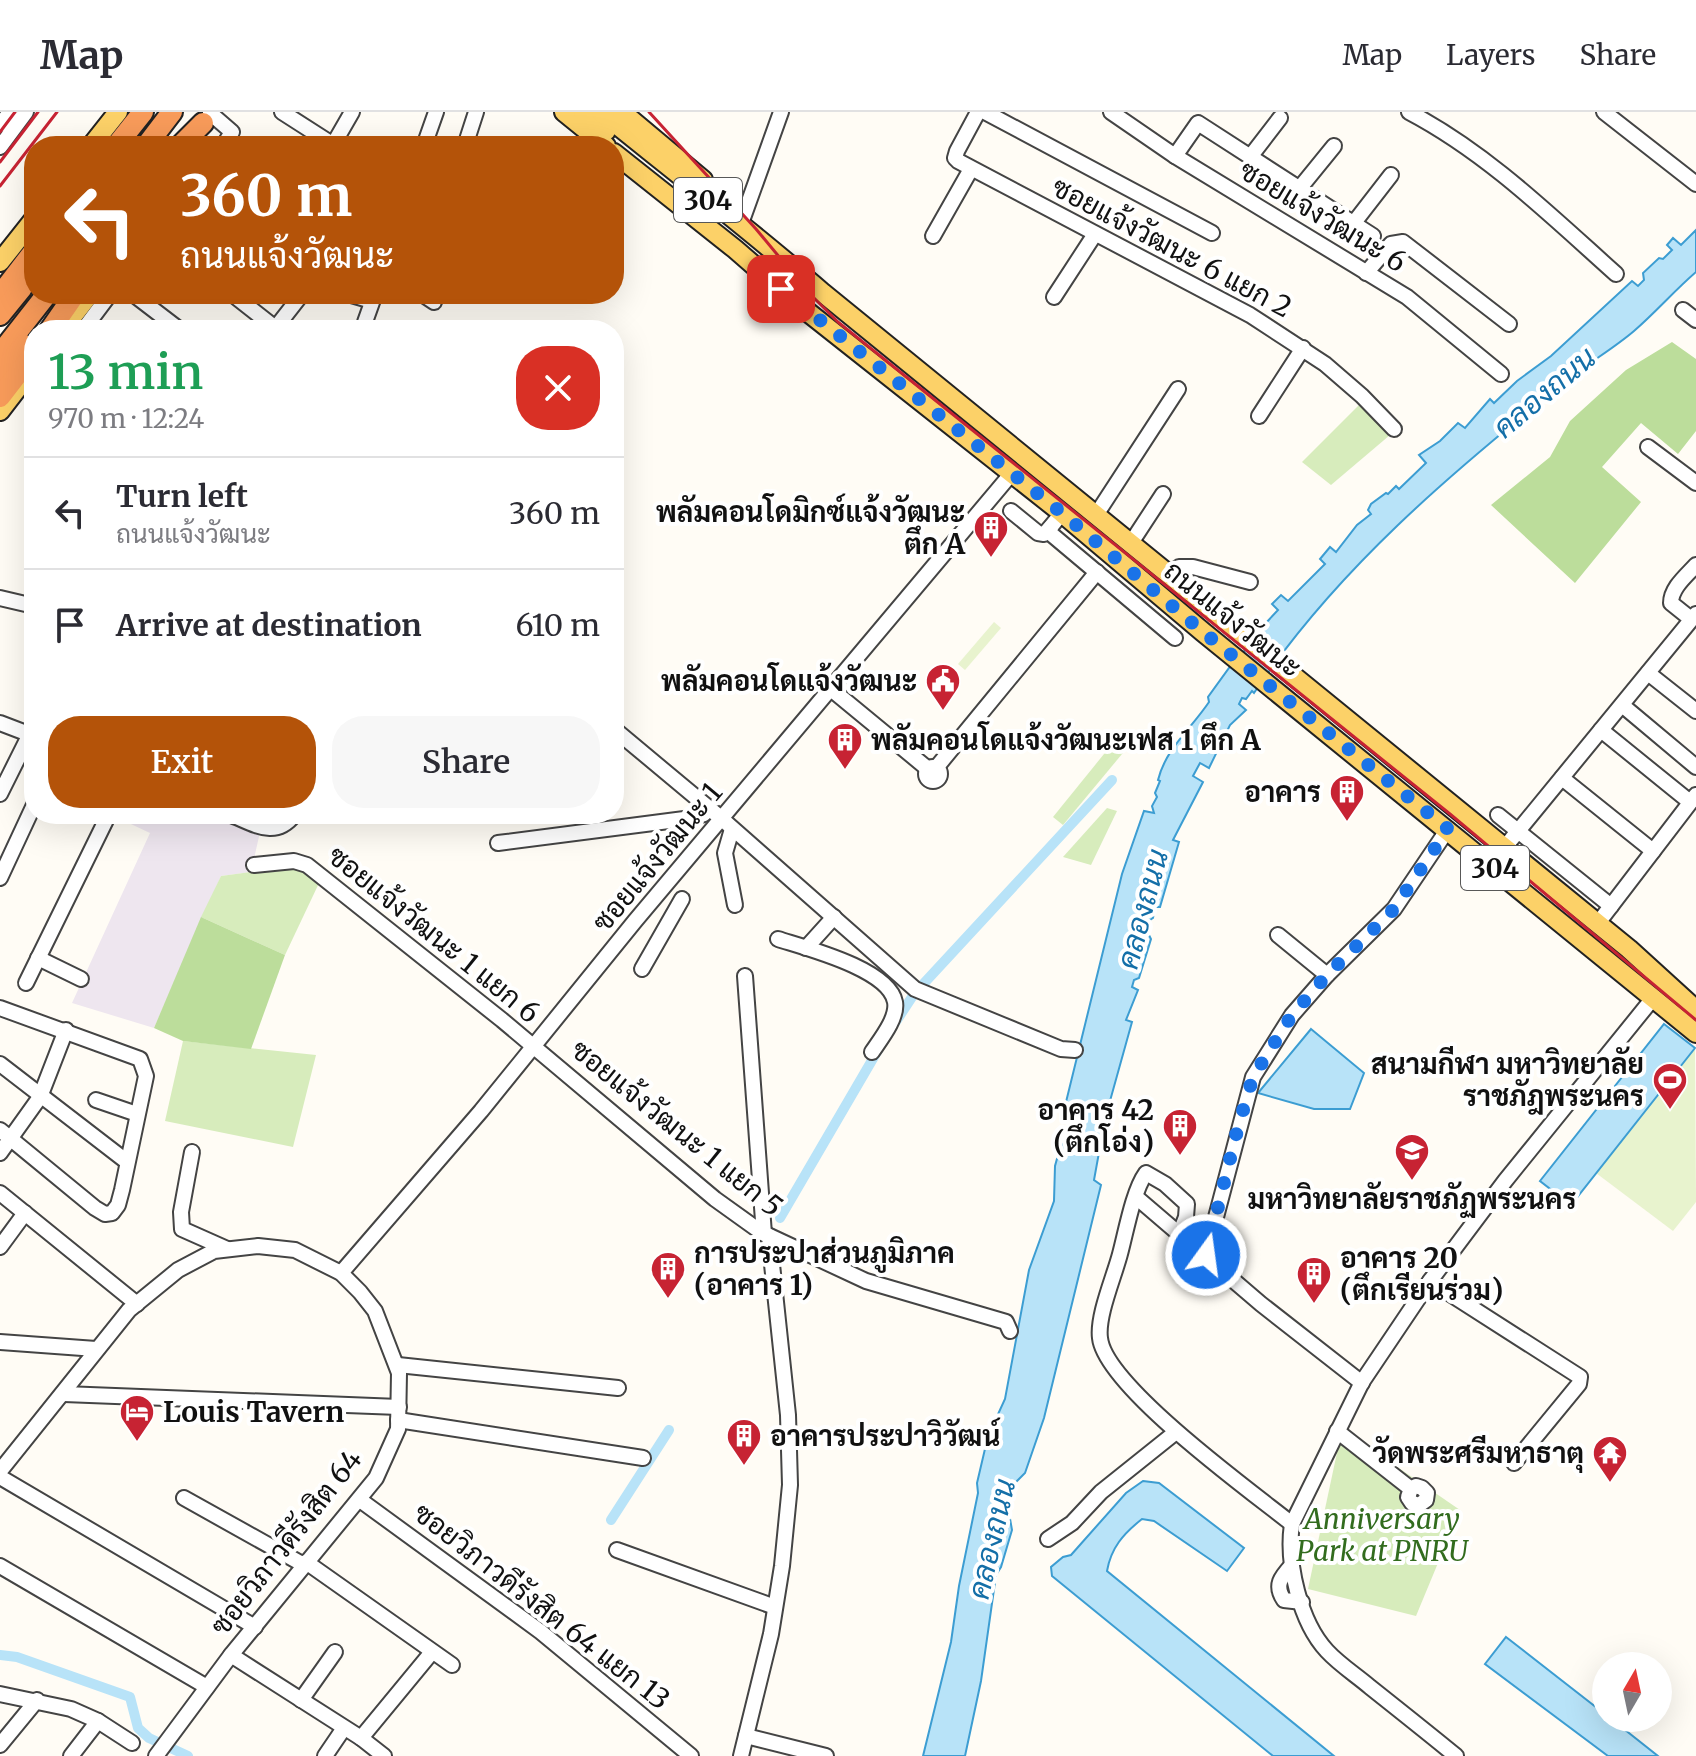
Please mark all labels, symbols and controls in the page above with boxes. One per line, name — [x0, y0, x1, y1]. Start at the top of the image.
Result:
text: Map — [40, 32, 124, 79]
text: Map — [1342, 37, 1402, 73]
text: Layers — [1446, 37, 1535, 73]
text: Share — [1579, 37, 1656, 73]
street label: ซอยแจ้งวัฒนะ 6 — [1233, 152, 1413, 280]
text: 360 m — [180, 161, 352, 231]
icon: left — [48, 168, 152, 272]
street label: ซอยแจ้งวัฒนะ 6 แยก 2 — [1046, 169, 1298, 325]
road number: 304 — [674, 178, 742, 222]
text: ถนนแจ้งวัฒนะ — [180, 233, 395, 278]
pin — [747, 255, 815, 323]
icon: arrive — [759, 267, 803, 311]
water label: คลองถนน — [1485, 338, 1603, 446]
text: 13 min — [48, 342, 203, 402]
button: close — [516, 346, 600, 430]
text: 970 m · 12:24 — [48, 402, 204, 435]
text: Turn left — [116, 477, 248, 515]
icon: left — [48, 491, 92, 535]
place label: พลัมคอนโดมิกซ์แจ้งวัฒนะ ตึก A — [656, 493, 966, 562]
text: 360 m — [509, 494, 600, 532]
building icon: พลัมคอนโดมิกซ์แจ้งวัฒนะ ตึก A — [972, 509, 1010, 559]
text: ถนนแจ้งวัฒนะ — [116, 517, 271, 550]
street label: ถนนแจ้งวัฒนะ — [1157, 553, 1309, 685]
icon: arrive — [48, 603, 92, 647]
text: Arrive at destination — [116, 606, 422, 644]
text: 610 m — [515, 606, 600, 644]
place label: พลัมคอนโดแจ้งวัฒนะ — [661, 662, 917, 699]
public building icon: พลัมคอนโดแจ้งวัฒนะ — [924, 662, 962, 712]
button: Exit — [48, 716, 316, 808]
button: Share — [332, 716, 600, 808]
building icon: พลัมคอนโดแจ้งวัฒนะเฟส 1 ตึก A — [826, 721, 864, 771]
place label: พลัมคอนโดแจ้งวัฒนะเฟส 1 ตึก A — [871, 721, 1262, 758]
building icon: อาคาร — [1328, 773, 1366, 823]
place label: อาคาร — [1244, 774, 1321, 810]
street label: ซอยแจ้งวัฒนะ 1 — [584, 775, 730, 939]
street label: ซอยแจ้งวัฒนะ 1 แยก 6 — [321, 837, 547, 1031]
water label: คลองถนน — [1108, 845, 1176, 973]
road number: 304 — [1461, 846, 1529, 890]
street label: ซอยแจ้งวัฒนะ 1 แยก 5 — [564, 1032, 790, 1224]
place label: สนามกีฬา มหาวิทยาลัย ราชภัฎพระนคร — [1371, 1046, 1644, 1115]
sports icon: สนามกีฬา มหาวิทยาลัย ราชภัฎพระนคร — [1651, 1061, 1689, 1111]
place label: อาคาร 42 (ตึกโอ่ง) — [1037, 1092, 1154, 1160]
building icon: อาคาร 42 (ตึกโอ่ง) — [1161, 1107, 1199, 1157]
school or university icon: มหาวิทยาลัยราชภัฏพระนคร — [1393, 1132, 1431, 1182]
place label: มหาวิทยาลัยราชภัฏพระนคร — [1248, 1181, 1577, 1218]
position arrow — [1164, 1213, 1248, 1297]
place label: การประปาส่วนภูมิภาค (อาคาร 1) — [694, 1235, 955, 1303]
place label: อาคาร 20 (ตึกเรียนร่วม) — [1340, 1240, 1503, 1308]
building icon: การประปาส่วนภูมิภาค (อาคาร 1) — [649, 1250, 687, 1300]
building icon: อาคาร 20 (ตึกเรียนร่วม) — [1295, 1255, 1333, 1305]
hotel icon: Louis Tavern — [118, 1393, 156, 1443]
place label: Louis Tavern — [163, 1394, 344, 1430]
building icon: อาคารประปาวิวัฒน์ — [725, 1417, 763, 1467]
place label: อาคารประปาวิวัฒน์ — [770, 1417, 1001, 1454]
temple icon: วัดพระศรีมหาธาตุ — [1591, 1434, 1629, 1484]
place label: วัดพระศรีมหาธาตุ — [1372, 1435, 1584, 1473]
street label: ซอยวิภาวดีรังสิต 64 — [202, 1442, 370, 1642]
water label: คลองถนน — [959, 1475, 1023, 1603]
street label: ซอยวิภาวดีรังสิต 64 แยก 13 — [407, 1495, 677, 1717]
park label: Anniversary Park at PNRU — [1296, 1501, 1469, 1569]
north arrow — [1592, 1652, 1672, 1732]
map controls — [1592, 1652, 1672, 1732]

